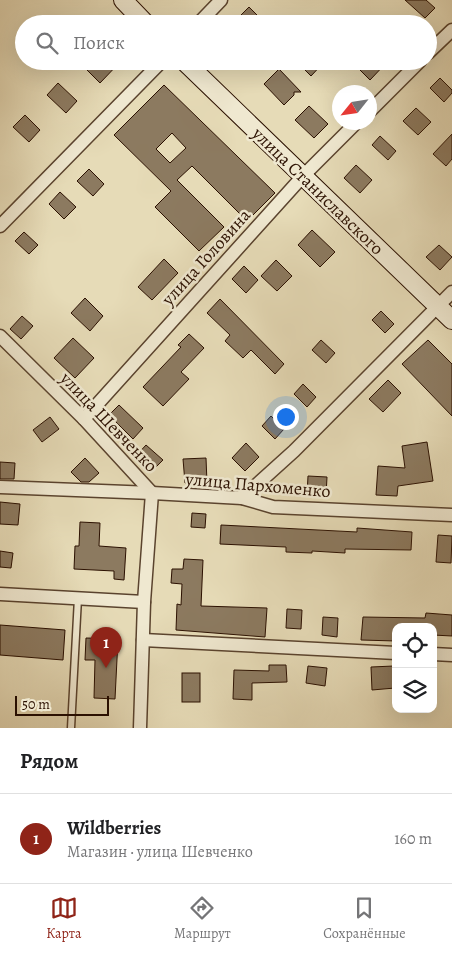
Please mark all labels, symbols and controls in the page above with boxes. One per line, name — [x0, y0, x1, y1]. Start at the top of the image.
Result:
search box — [15, 15, 437, 70]
icon: search — [33, 29, 61, 57]
text: Поиск — [73, 30, 125, 56]
north arrow — [332, 85, 377, 130]
street label: улица Станиславского — [246, 121, 389, 260]
street label: улица Головина — [156, 203, 256, 311]
street label: улица Шевченко — [54, 366, 163, 477]
your location — [273, 404, 299, 430]
street label: улица Пархоменко — [183, 467, 332, 503]
map controls — [392, 623, 437, 713]
button: locate — [392, 623, 437, 668]
pin: 1 — [90, 627, 122, 668]
button: layers — [392, 668, 437, 713]
scale bar — [15, 693, 109, 716]
text: 50 m — [22, 695, 50, 714]
text: Рядом — [20, 747, 78, 775]
text: Wildberries — [67, 815, 161, 841]
text: 1 — [33, 828, 39, 850]
text: 160 m — [394, 828, 432, 850]
text: Магазин · улица Шевченко — [67, 841, 253, 863]
tab: Карта — [46, 894, 82, 943]
tab: Маршрут — [174, 894, 231, 943]
tab: Сохранённые — [323, 894, 406, 943]

